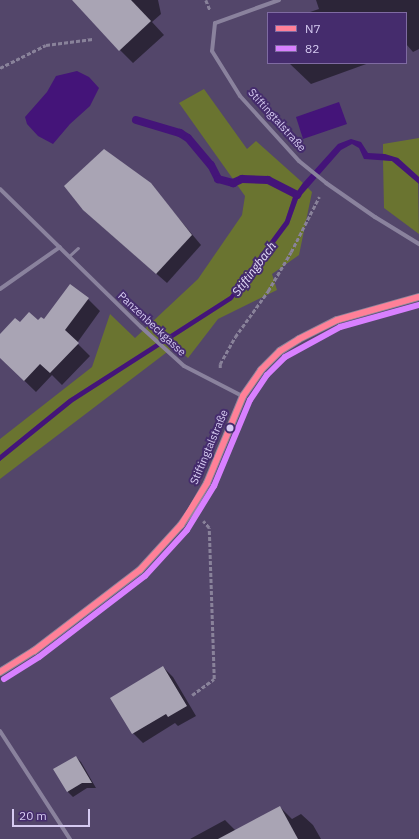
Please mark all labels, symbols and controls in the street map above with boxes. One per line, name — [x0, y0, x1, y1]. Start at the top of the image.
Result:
legend — [267, 12, 407, 64]
text: N7 — [305, 21, 321, 36]
text: 82 — [305, 41, 319, 56]
street label: Stiftingtalstraße — [245, 86, 309, 154]
water label: Stiftingbach — [229, 239, 279, 299]
street label: Panzenbeckgasse — [115, 289, 189, 359]
street label: Stiftingtalstraße — [187, 408, 231, 486]
unlabelled marker — [225, 423, 235, 433]
scale bar — [14, 801, 92, 827]
text: 20 m — [19, 808, 47, 823]

